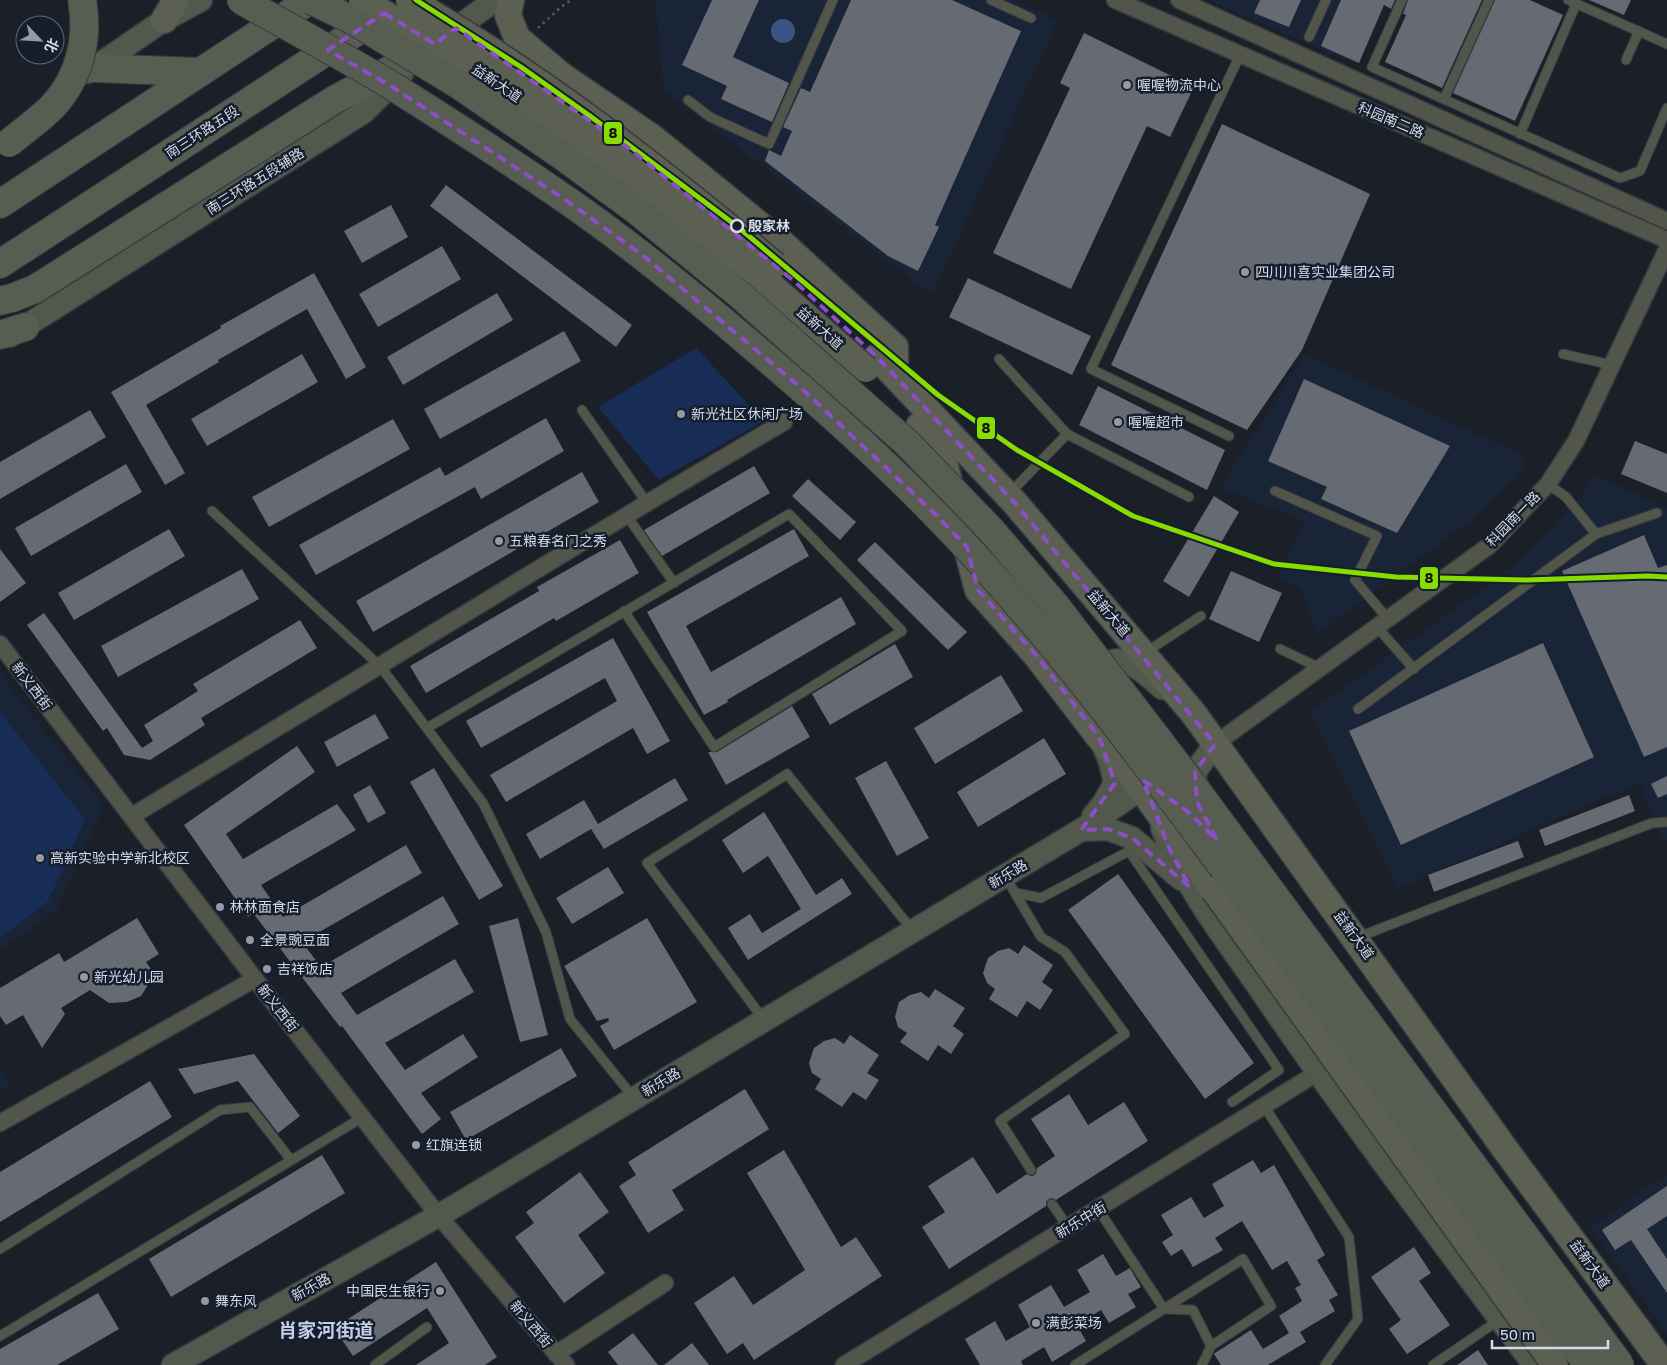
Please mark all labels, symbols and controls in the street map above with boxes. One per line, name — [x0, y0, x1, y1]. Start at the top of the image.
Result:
north arrow — [15, 15, 65, 65]
text: 北 — [42, 36, 63, 56]
street label: 益新大道 — [469, 60, 525, 105]
place label: 喔喔物流中心 — [1137, 76, 1221, 93]
marker: 喔喔物流中心 — [1121, 79, 1133, 91]
street label: 科园南二路 — [1356, 98, 1427, 141]
street label: 南三环路五段 — [162, 102, 242, 162]
line badge: 8 — [603, 121, 623, 145]
text: 8 — [609, 124, 618, 141]
street label: 南三环路五段辅路 — [203, 144, 307, 217]
place label: 殷家林 — [748, 217, 790, 234]
marker: 殷家林 — [730, 219, 744, 233]
place label: 四川川喜实业集团公司 — [1255, 263, 1395, 280]
marker: 四川川喜实业集团公司 — [1239, 266, 1251, 278]
street label: 益新大道 — [794, 303, 847, 353]
place label: 新光社区休闲广场 — [691, 405, 803, 422]
marker: 新光社区休闲广场 — [675, 408, 687, 420]
place label: 喔喔超市 — [1128, 413, 1184, 430]
line badge: 8 — [976, 416, 996, 440]
marker: 喔喔超市 — [1112, 416, 1124, 428]
text: 8 — [982, 419, 991, 436]
street label: 科园南一路 — [1482, 488, 1543, 550]
place label: 五粮春名门之秀 — [509, 532, 607, 549]
marker: 五粮春名门之秀 — [493, 535, 505, 547]
line badge: 8 — [1419, 566, 1439, 590]
text: 8 — [1425, 569, 1434, 586]
street label: 益新大道 — [1085, 586, 1134, 640]
street label: 新义西街 — [9, 658, 56, 713]
place label: 高新实验中学新北校区 — [50, 849, 190, 866]
marker: 高新实验中学新北校区 — [34, 852, 46, 864]
street label: 新乐路 — [985, 855, 1030, 892]
place label: 林林面食店 — [230, 898, 300, 915]
marker: 林林面食店 — [214, 901, 226, 913]
street label: 益新大道 — [1331, 907, 1378, 962]
place label: 全景豌豆面 — [260, 931, 330, 948]
marker: 全景豌豆面 — [244, 934, 256, 946]
place label: 吉祥饭店 — [277, 960, 333, 977]
marker: 吉祥饭店 — [261, 963, 273, 975]
place label: 新光幼儿园 — [94, 968, 164, 985]
marker: 新光幼儿园 — [78, 971, 90, 983]
street label: 新义西街 — [254, 980, 302, 1035]
street label: 新乐路 — [638, 1063, 683, 1100]
place label: 红旗连锁 — [426, 1136, 482, 1153]
marker: 红旗连锁 — [410, 1139, 422, 1151]
street label: 新乐中街 — [1052, 1198, 1109, 1241]
street label: 益新大道 — [1567, 1236, 1614, 1291]
street label: 新乐路 — [288, 1269, 333, 1304]
place label: 中国民生银行 — [346, 1282, 430, 1299]
marker: 中国民生银行 — [434, 1285, 446, 1297]
place label: 舞东风 — [215, 1292, 257, 1309]
marker: 舞东风 — [199, 1295, 211, 1307]
street label: 新义西街 — [507, 1297, 556, 1351]
place label: 满彭菜场 — [1046, 1314, 1102, 1331]
marker: 满彭菜场 — [1030, 1317, 1042, 1329]
district label: 肖家河街道 — [278, 1318, 374, 1341]
scale bar — [1492, 1318, 1608, 1350]
text: 50 m — [1500, 1325, 1535, 1343]

